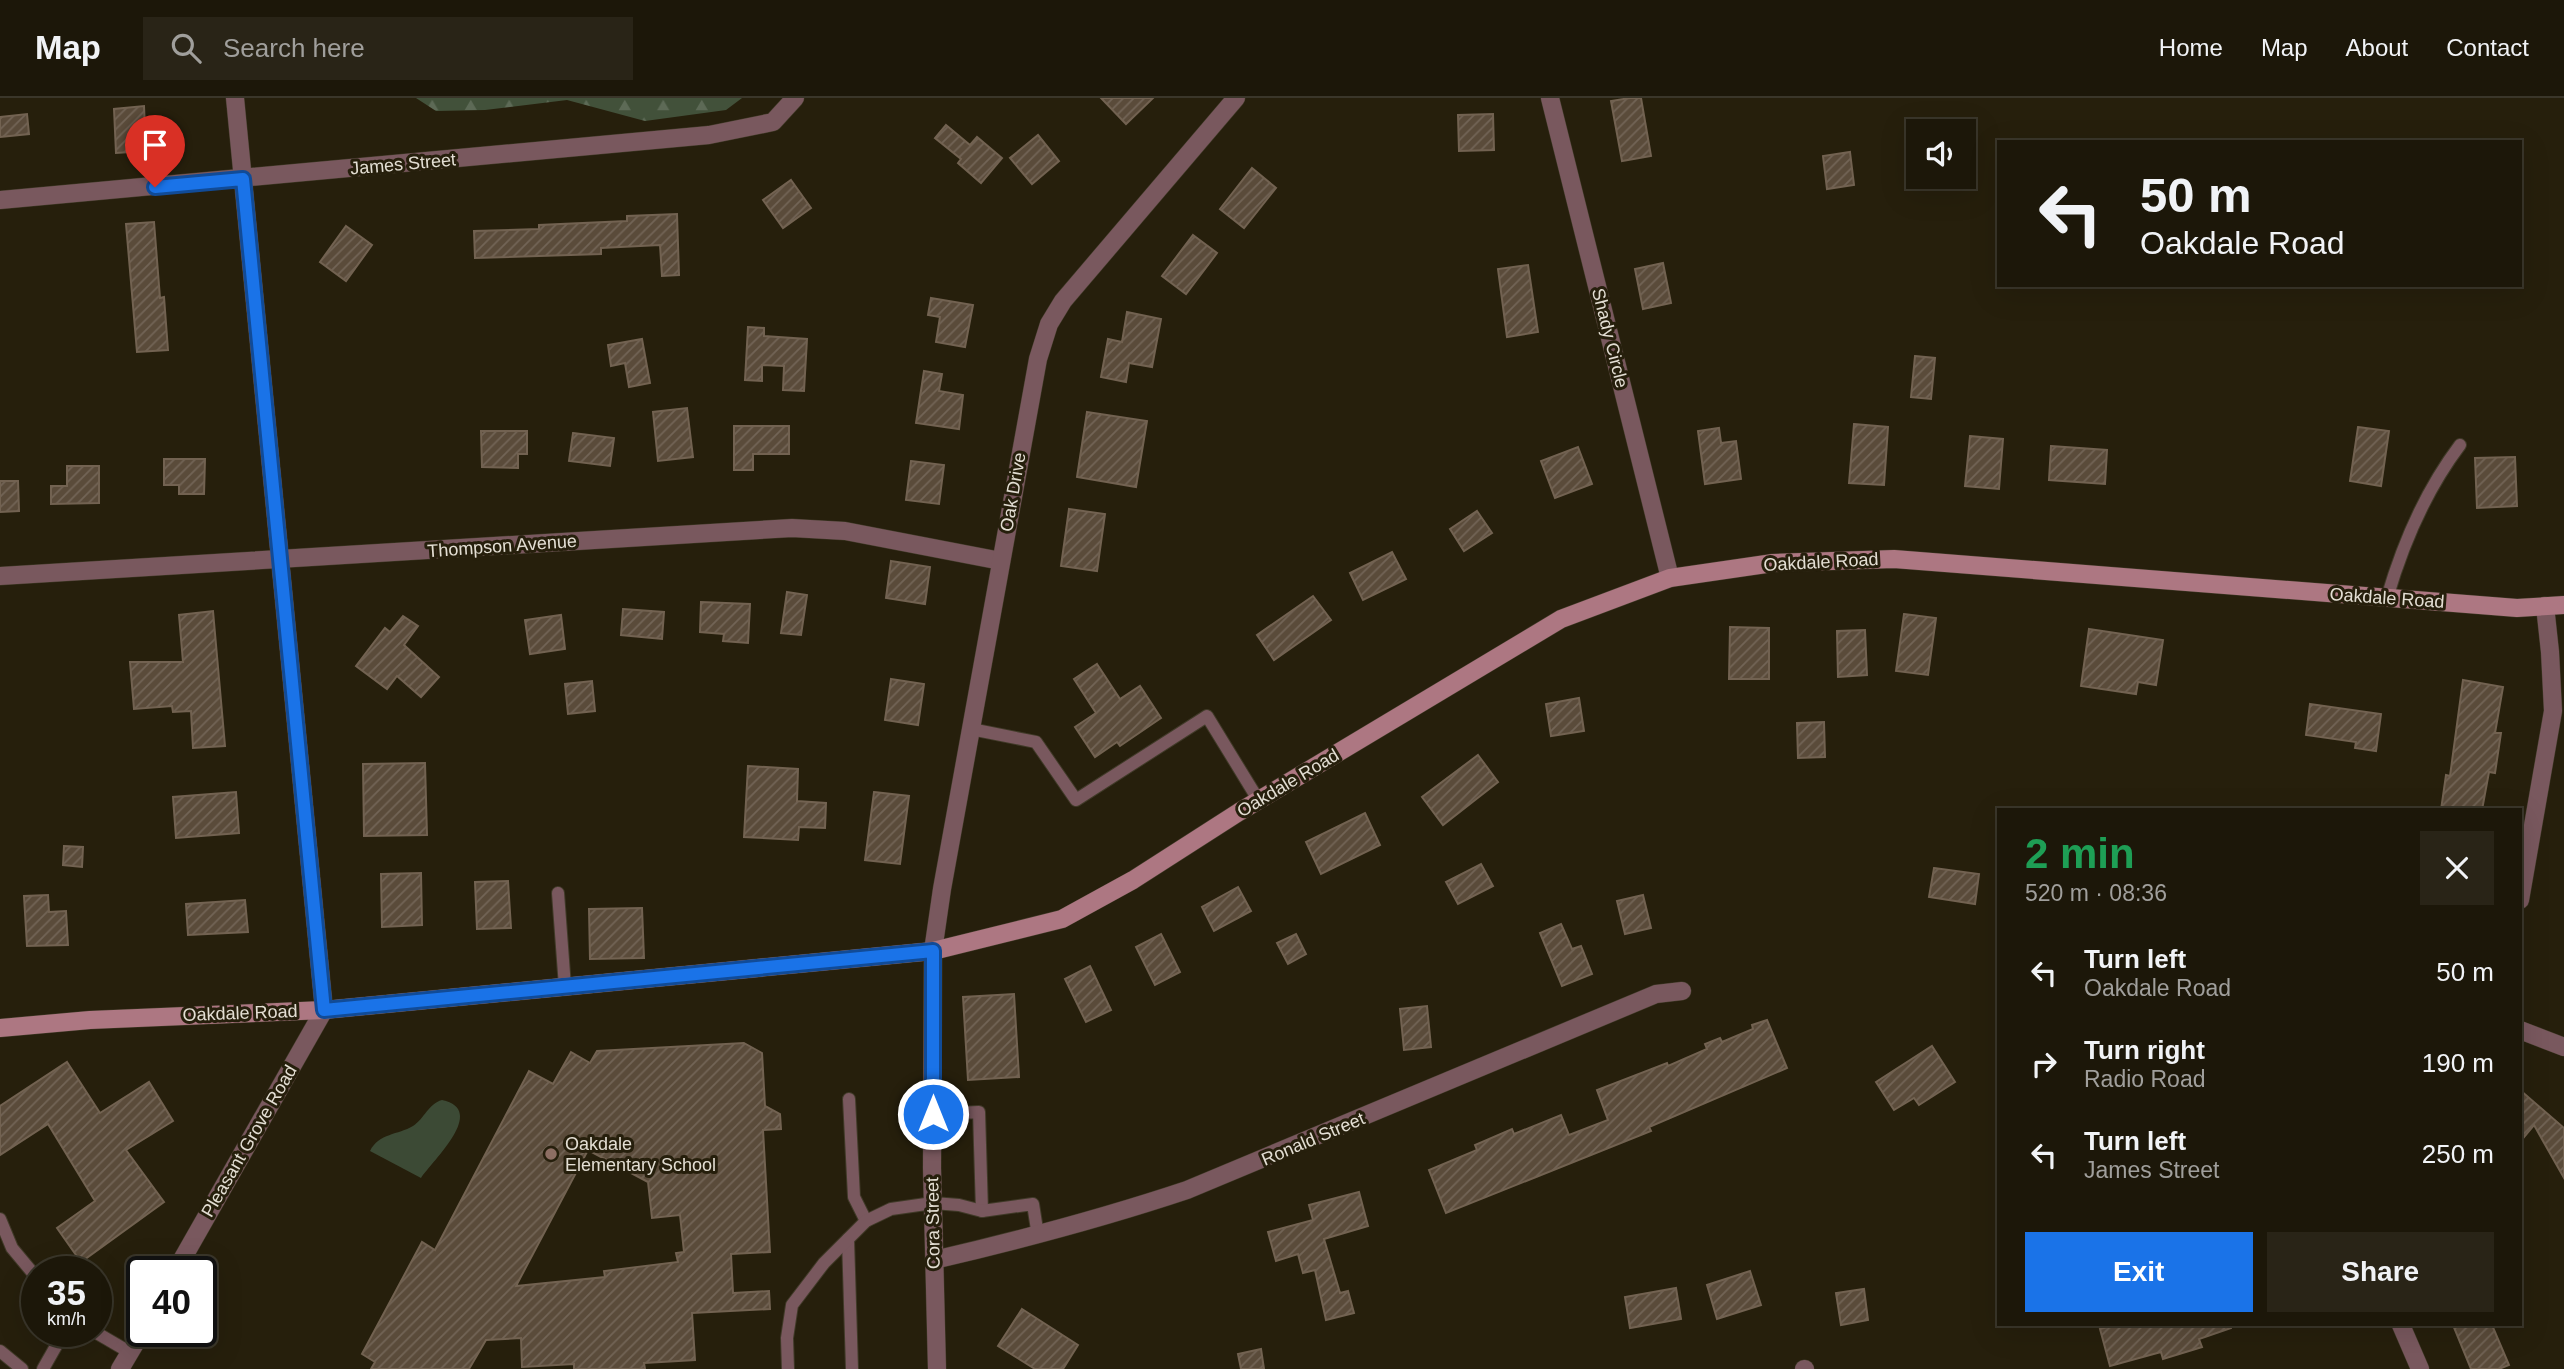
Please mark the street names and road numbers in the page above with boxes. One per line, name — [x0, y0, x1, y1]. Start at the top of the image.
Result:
street label: James Street — [349, 149, 457, 179]
street label: Shady Circle — [1588, 286, 1632, 390]
street label: Oak Drive — [996, 451, 1030, 533]
street label: Thompson Avenue — [427, 531, 577, 561]
street label: Oakdale Road — [1763, 549, 1879, 575]
street label: Oakdale Road — [2329, 584, 2445, 612]
street label: Oakdale Road — [1234, 745, 1342, 821]
street label: Oakdale Road — [182, 1001, 298, 1025]
street label: Pleasant Grove Road — [197, 1061, 301, 1221]
street label: Ronald Street — [1258, 1108, 1368, 1170]
street label: Cora Street — [922, 1177, 944, 1269]

